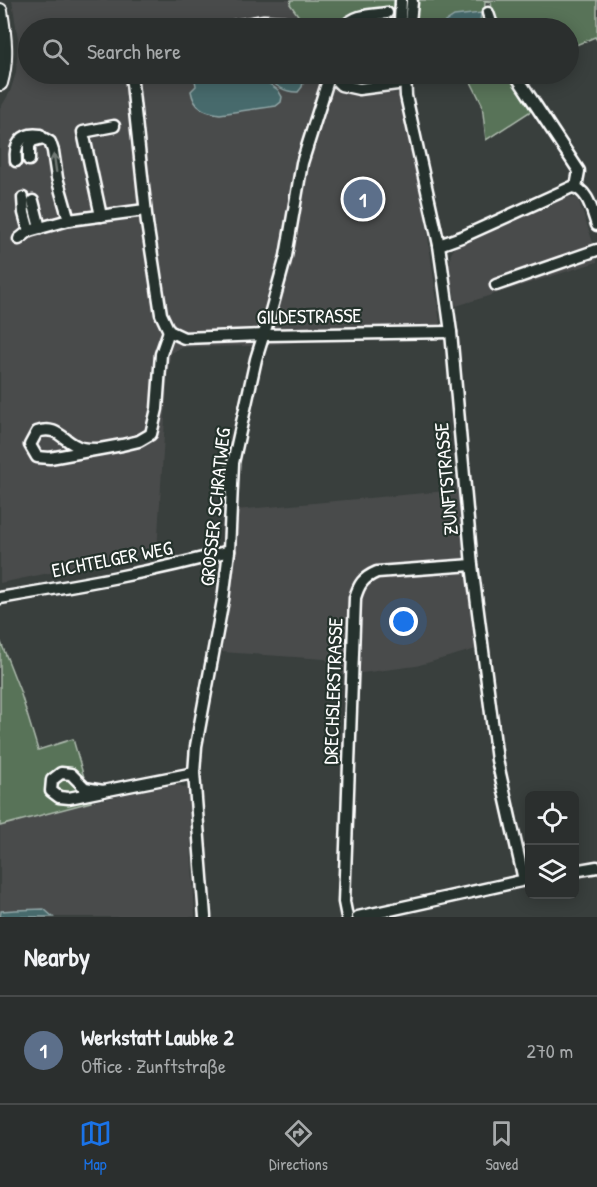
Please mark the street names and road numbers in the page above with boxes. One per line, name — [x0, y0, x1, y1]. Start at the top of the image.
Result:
street label: GILDESTRASSE — [256, 301, 362, 330]
street label: ZUNFTSTRASSE — [427, 421, 464, 537]
street label: GROSSER SCHRATWEG — [193, 426, 236, 587]
street label: EICHTELGER WEG — [49, 534, 175, 583]
street label: DRECHSLERSTRASSE — [316, 617, 349, 765]

